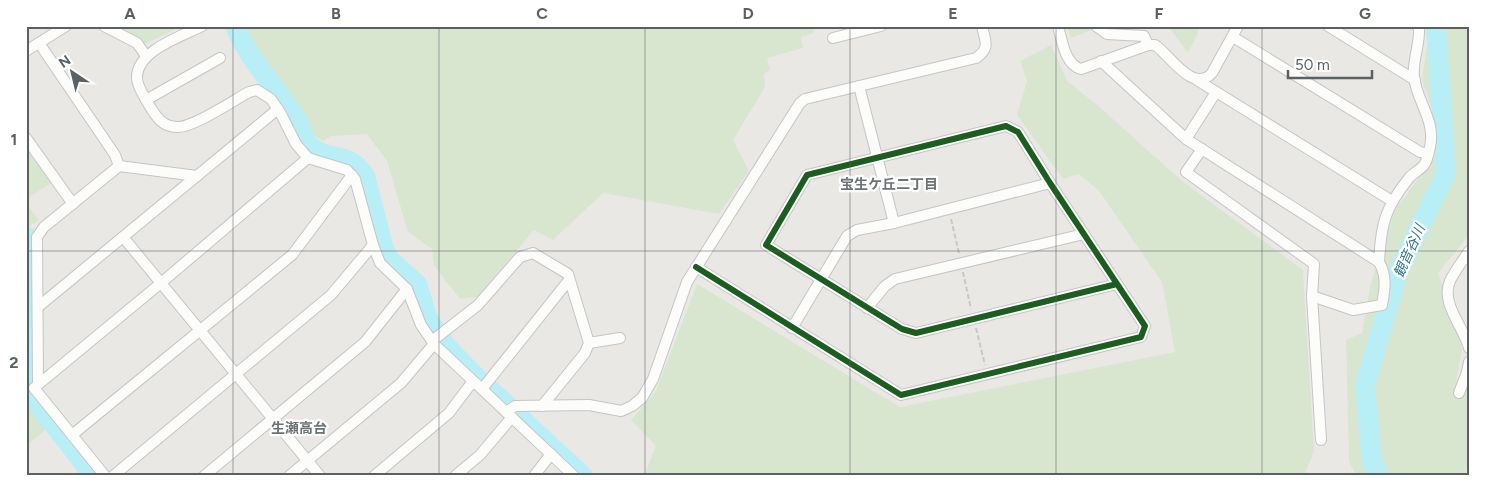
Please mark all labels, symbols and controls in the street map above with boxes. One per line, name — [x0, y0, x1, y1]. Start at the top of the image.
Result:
text: A — [124, 4, 136, 23]
text: B — [331, 4, 341, 23]
text: C — [536, 4, 548, 23]
text: D — [742, 4, 754, 23]
text: E — [948, 4, 958, 23]
text: F — [1155, 4, 1164, 23]
text: G — [1359, 4, 1371, 23]
north arrow — [48, 48, 98, 98]
scale bar — [1288, 48, 1371, 80]
text: N — [56, 52, 74, 72]
text: 50 m — [1295, 56, 1330, 74]
text: 1 — [11, 130, 17, 149]
district label: 宝生ケ丘二丁目 — [840, 176, 938, 193]
water label: 観音谷川 — [1390, 220, 1429, 280]
text: 2 — [9, 353, 19, 372]
district label: 生瀬高台 — [271, 420, 327, 437]

